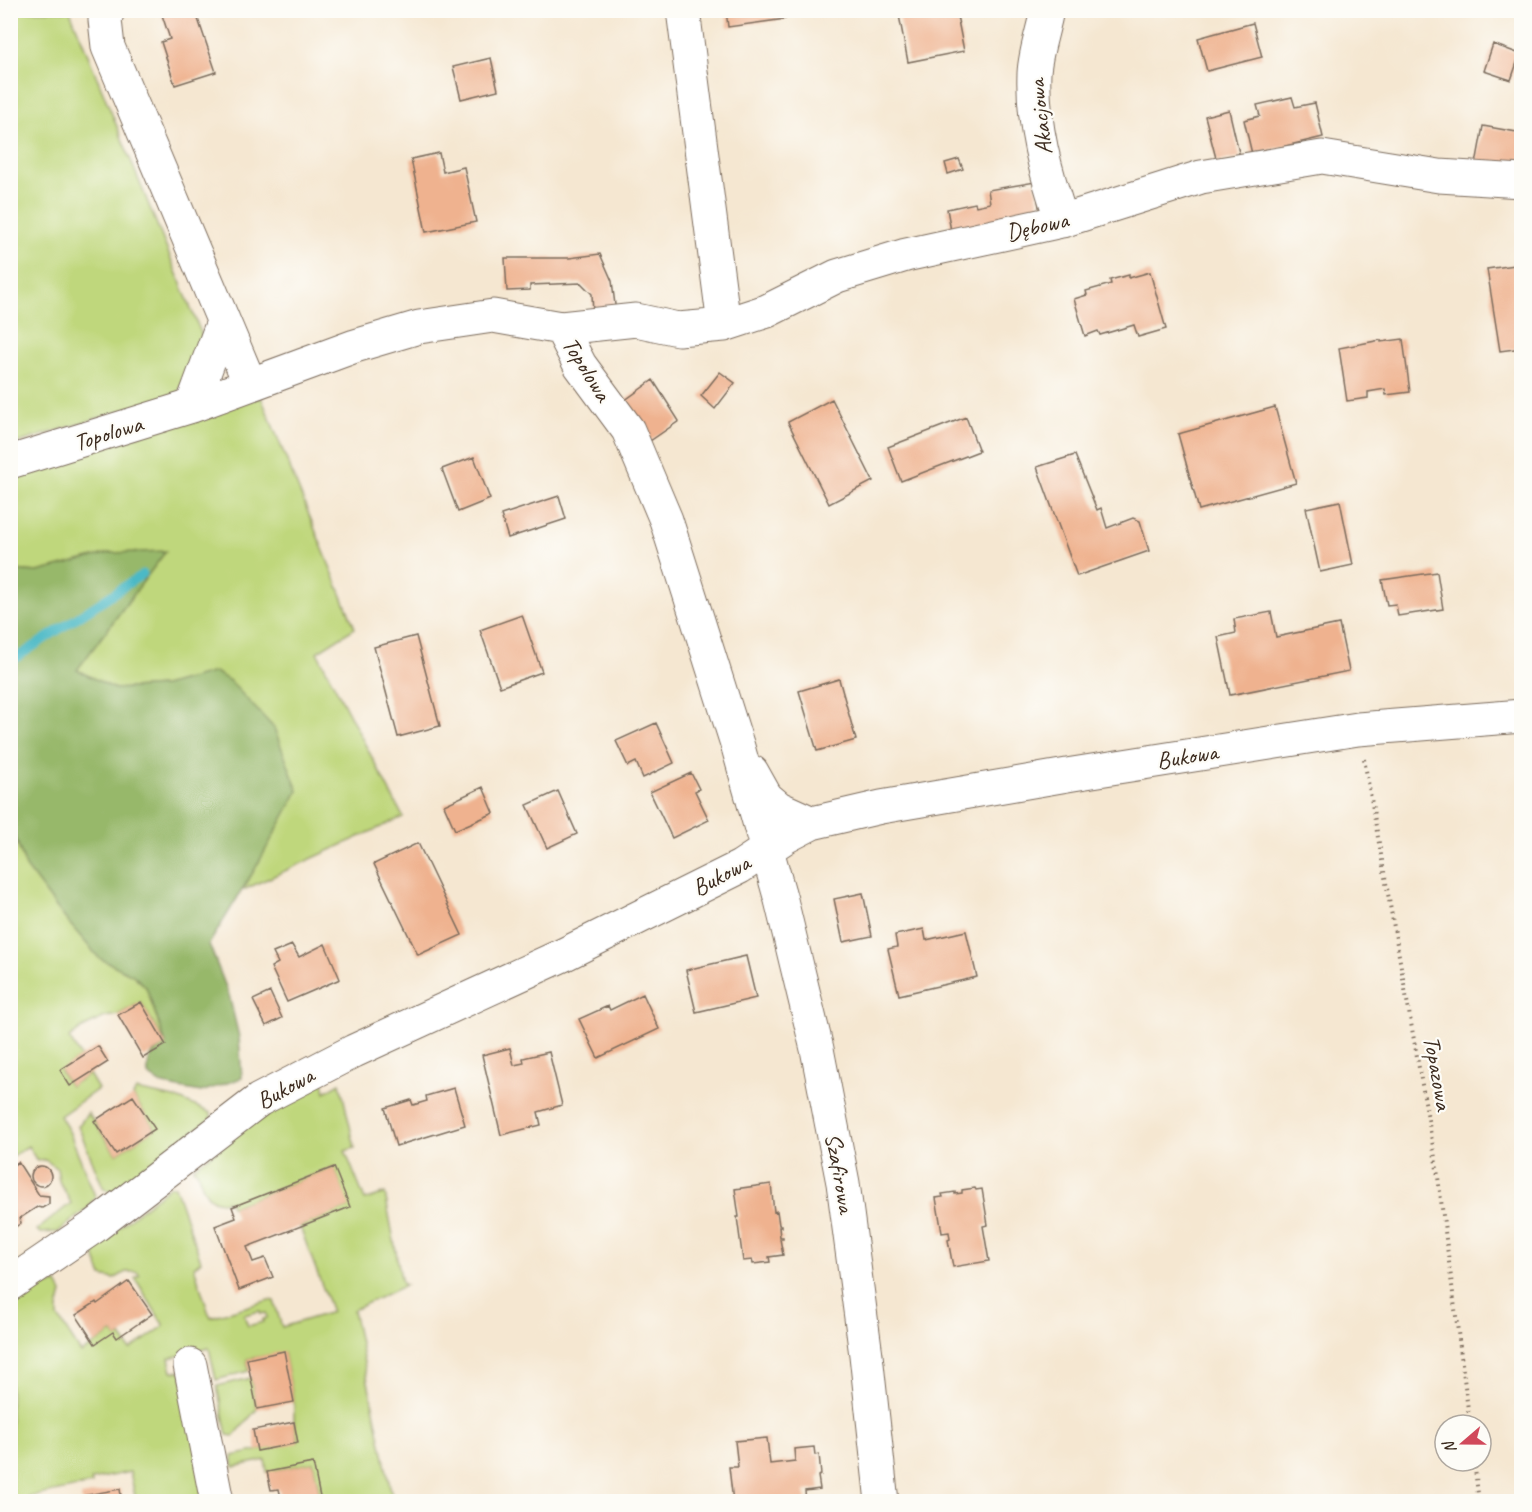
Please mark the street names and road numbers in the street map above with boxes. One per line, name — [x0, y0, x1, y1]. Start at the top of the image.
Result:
street label: Akacjowa — [1021, 76, 1059, 156]
street label: Dębowa — [1003, 204, 1072, 248]
street label: Topolowa — [556, 331, 619, 408]
street label: Topolowa — [70, 408, 147, 458]
street label: Bukowa — [1154, 736, 1222, 776]
street label: Bukowa — [687, 846, 757, 903]
street label: Topazowa — [1417, 1033, 1460, 1114]
street label: Bukowa — [251, 1059, 321, 1116]
street label: Szafirowa — [818, 1131, 862, 1217]

